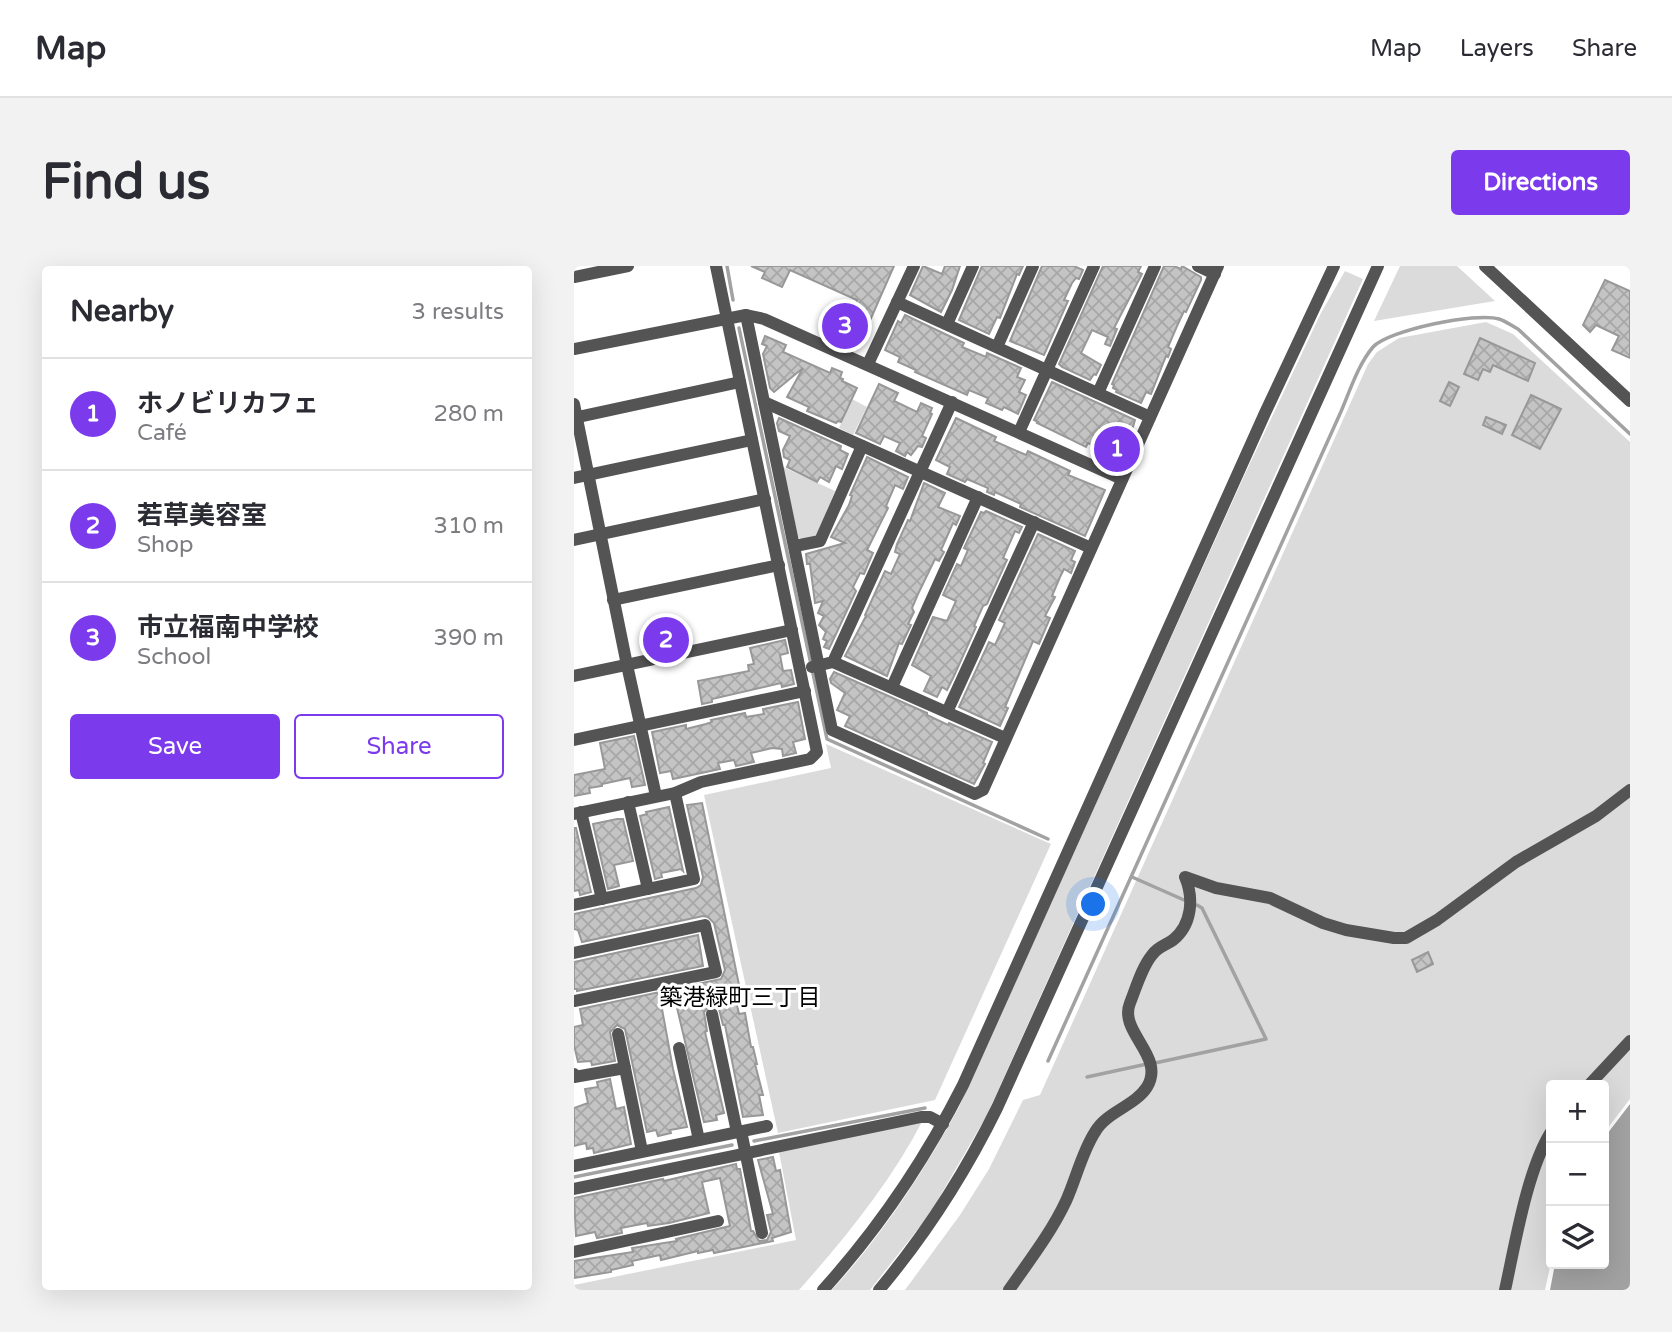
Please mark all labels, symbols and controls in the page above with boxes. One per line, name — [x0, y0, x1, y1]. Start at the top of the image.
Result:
text: Map — [35, 29, 106, 68]
text: Map — [1370, 34, 1422, 63]
text: Layers — [1460, 34, 1534, 63]
text: Share — [1572, 34, 1637, 63]
button: Directions — [1451, 150, 1630, 215]
text: Find us — [42, 153, 210, 212]
text: Nearby — [70, 293, 174, 330]
text: 3 results — [411, 298, 504, 326]
pin: 3 — [822, 300, 868, 352]
text: ホノビリカフェ — [137, 388, 319, 419]
text: 1 — [86, 400, 100, 428]
text: 280 m — [434, 400, 504, 428]
text: Café — [137, 419, 187, 447]
pin: 1 — [1094, 423, 1140, 475]
text: 若草美容室 — [137, 500, 267, 531]
text: 2 — [86, 512, 100, 540]
text: 310 m — [434, 512, 504, 540]
text: Shop — [137, 531, 194, 559]
text: 市立福南中学校 — [137, 612, 319, 643]
pin: 2 — [643, 614, 689, 666]
text: 3 — [86, 624, 100, 652]
text: 390 m — [434, 624, 504, 652]
text: School — [137, 643, 211, 671]
button: Save — [70, 714, 280, 779]
button: Share — [294, 714, 504, 779]
your location — [1076, 887, 1110, 921]
district label: 築港緑町三丁目 — [660, 984, 821, 1012]
map controls — [1546, 1080, 1609, 1269]
button: + — [1546, 1080, 1609, 1143]
button: − — [1546, 1143, 1609, 1206]
button: layers — [1546, 1206, 1609, 1269]

